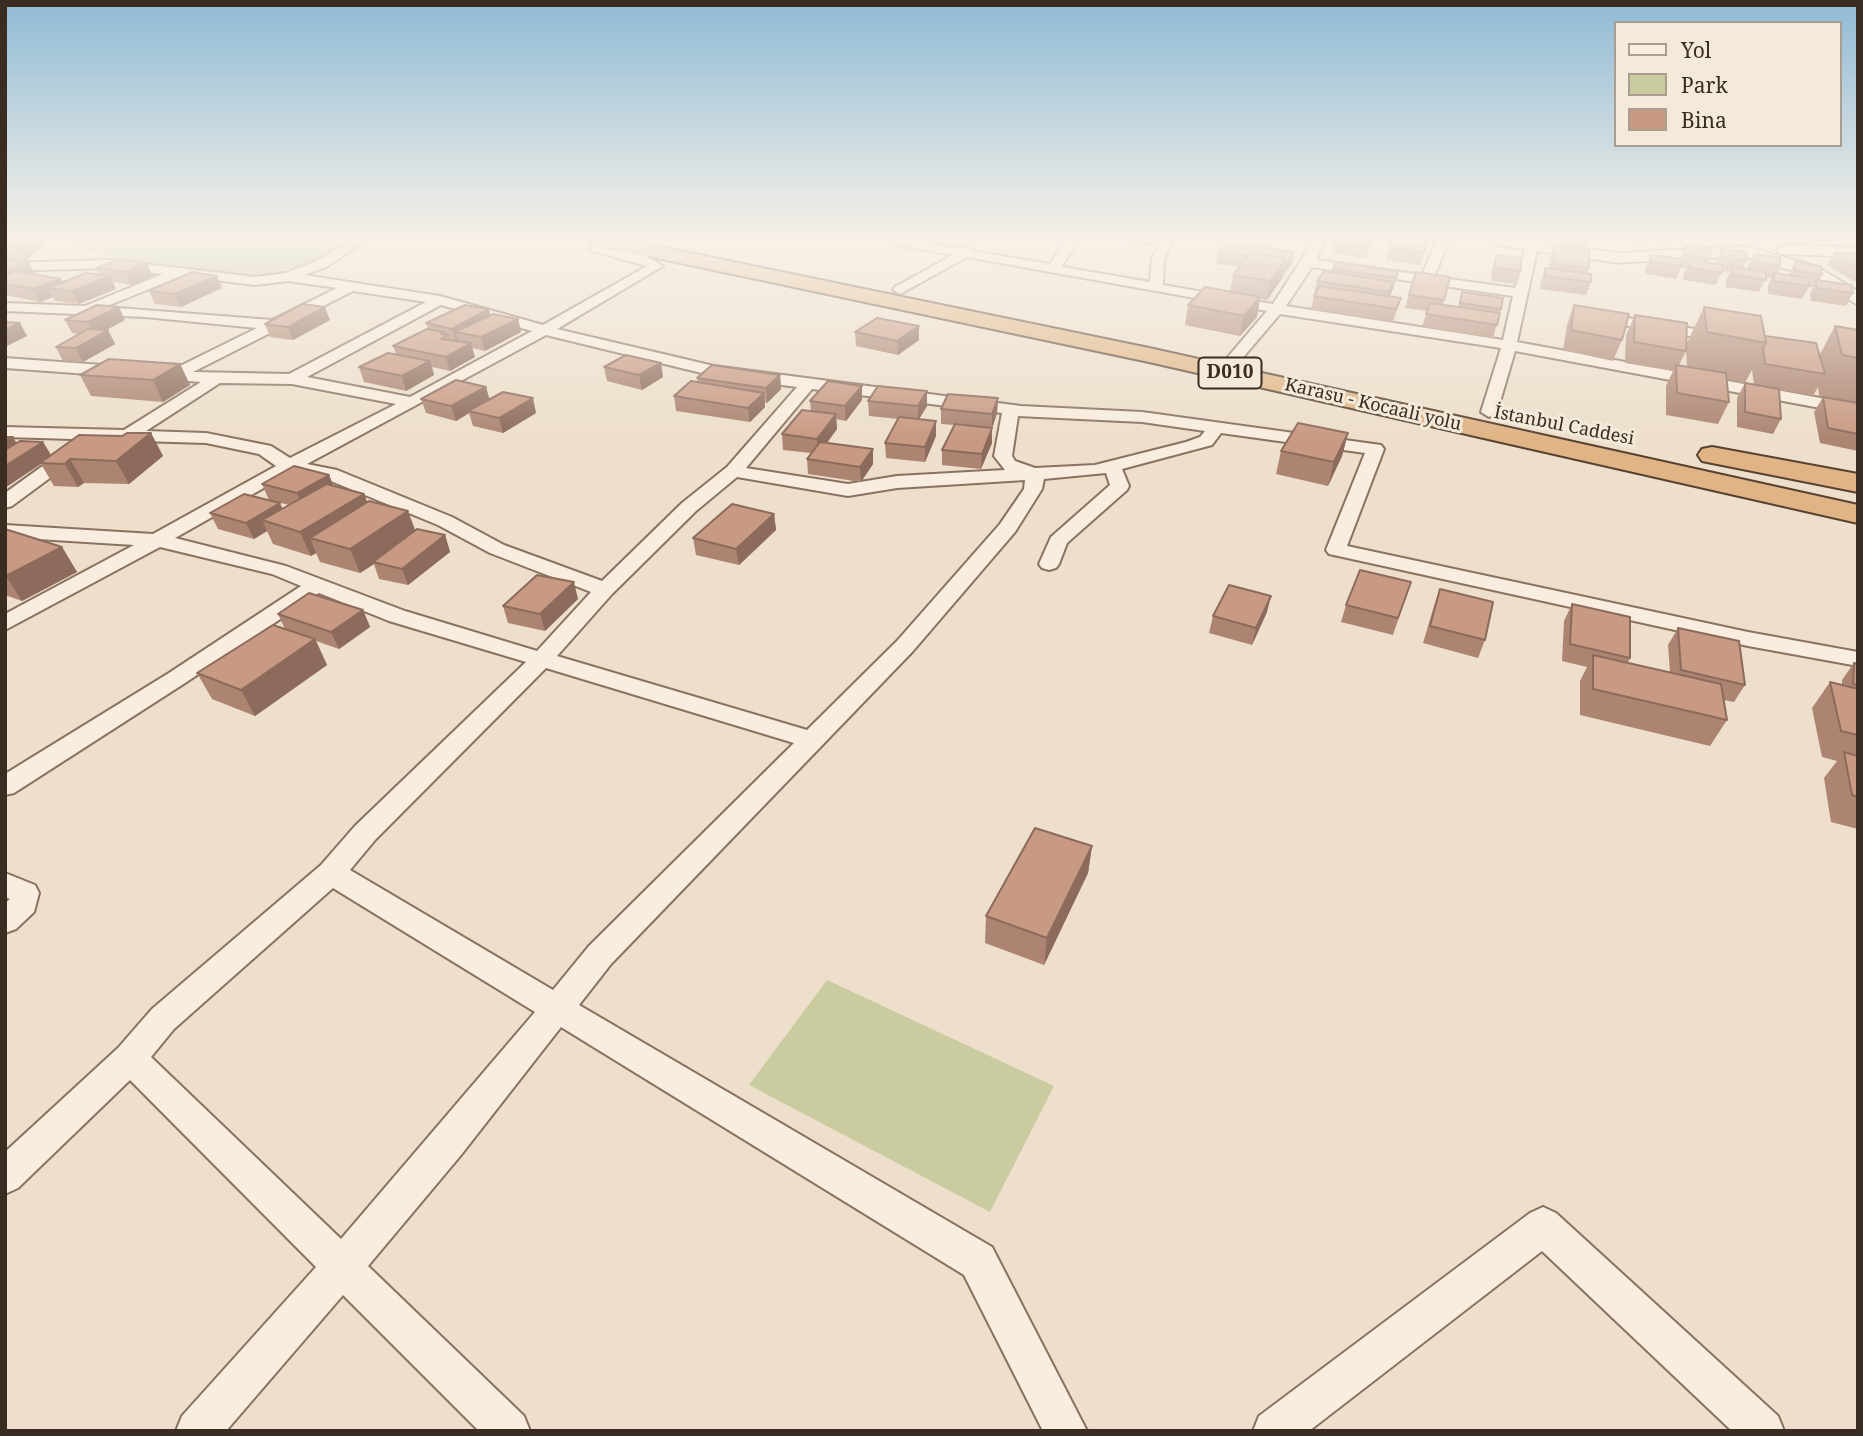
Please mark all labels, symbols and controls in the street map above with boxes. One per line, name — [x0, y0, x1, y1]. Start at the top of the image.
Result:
legend — [1615, 21, 1842, 147]
text: Yol — [1681, 36, 1711, 64]
text: Park — [1681, 71, 1728, 99]
text: Bina — [1681, 106, 1727, 134]
road number: D010 — [1198, 358, 1262, 388]
street label: Karasu - Kocaali yolu — [1282, 374, 1464, 436]
street label: İstanbul Caddesi — [1492, 402, 1636, 450]

